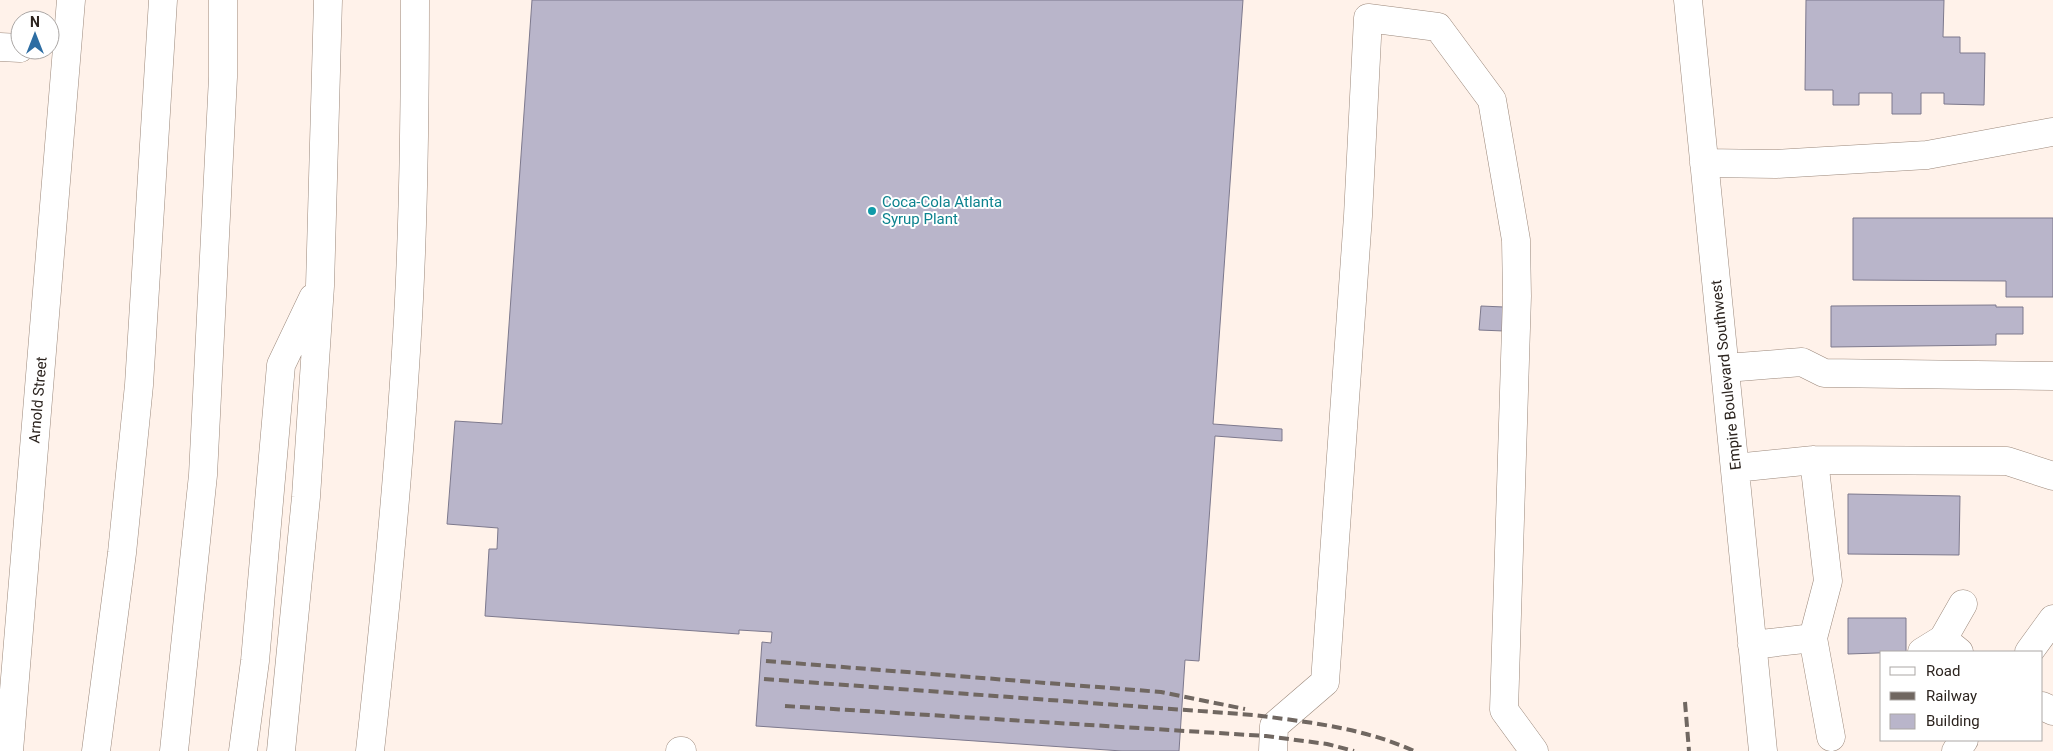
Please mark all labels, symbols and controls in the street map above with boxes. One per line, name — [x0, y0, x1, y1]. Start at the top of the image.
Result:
north arrow — [10, 10, 60, 60]
text: N — [30, 14, 40, 30]
place label: Coca-Cola Atlanta Syrup Plant — [882, 193, 1002, 228]
marker: Coca-Cola Atlanta Syrup Plant — [866, 205, 878, 217]
street label: Empire Boulevard Southwest — [1707, 279, 1745, 471]
street label: Arnold Street — [25, 356, 51, 444]
legend — [1880, 651, 2043, 741]
text: Road — [1926, 662, 1960, 680]
text: Railway — [1926, 687, 1977, 705]
text: Building — [1926, 712, 1980, 730]

